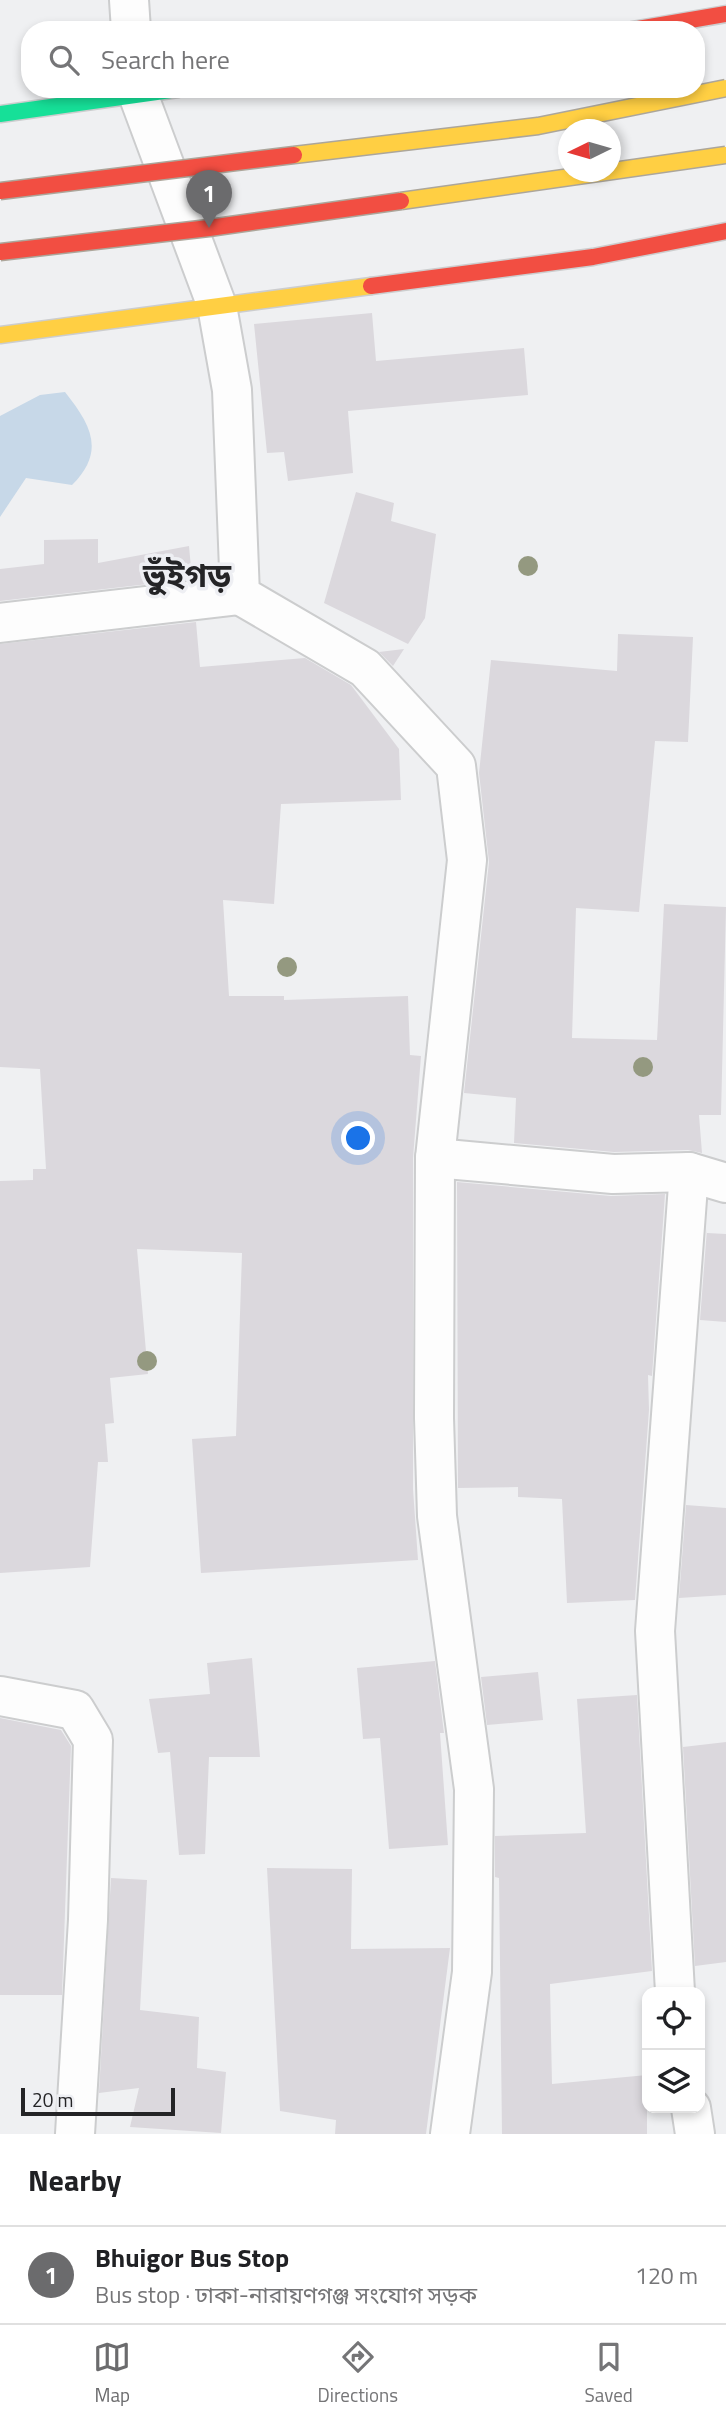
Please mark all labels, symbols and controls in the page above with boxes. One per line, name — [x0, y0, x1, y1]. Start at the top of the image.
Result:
search box — [21, 21, 705, 98]
text: Search here — [101, 40, 230, 79]
icon: search — [45, 41, 83, 79]
north arrow — [558, 119, 621, 182]
pin: 1 — [186, 170, 232, 228]
district label: ভুঁইগড় — [142, 550, 232, 600]
your location — [341, 1121, 375, 1155]
map controls — [642, 1987, 705, 2113]
button: locate — [642, 1987, 705, 2050]
button: layers — [642, 2050, 705, 2113]
scale bar — [21, 2085, 175, 2117]
text: 20 m — [32, 2085, 73, 2114]
text: Nearby — [28, 2157, 121, 2203]
text: Bhuigor Bus Stop — [95, 2238, 289, 2277]
text: 1 — [45, 2258, 57, 2293]
text: 120 m — [635, 2258, 698, 2293]
text: Bus stop · ঢাকা-নারায়ণগঞ্জ সংযোগ সড়ক — [95, 2277, 477, 2312]
tab: Map — [93, 2338, 131, 2409]
tab: Directions — [318, 2338, 398, 2409]
tab: Saved — [584, 2338, 633, 2409]

